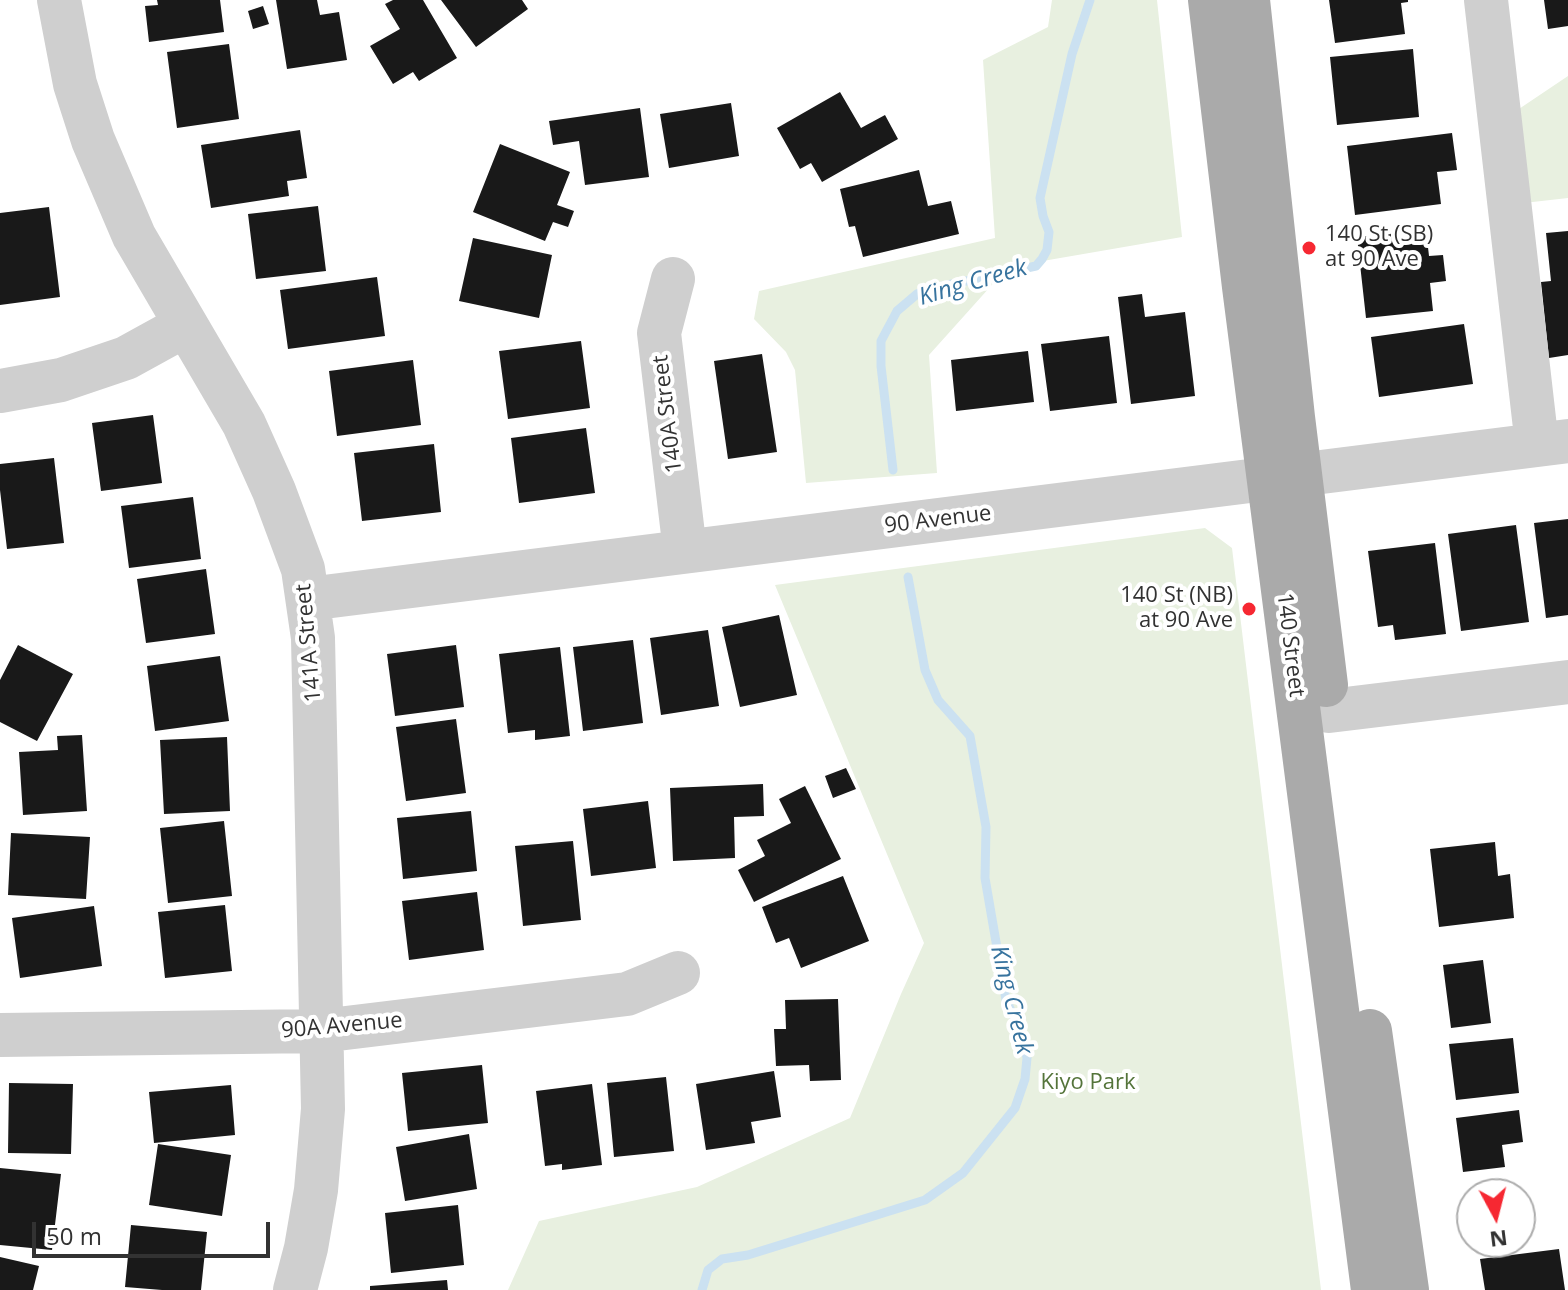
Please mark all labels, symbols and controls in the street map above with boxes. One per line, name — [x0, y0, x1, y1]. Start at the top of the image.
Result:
place label: 140 St (SB) at 90 Ave — [1325, 222, 1433, 274]
marker: 140 St (SB) at 90 Ave — [1300, 239, 1318, 257]
water label: King Creek — [916, 254, 1030, 312]
street label: 140A Street — [648, 353, 688, 475]
street label: 90 Avenue — [883, 500, 993, 540]
street label: 141A Street — [291, 583, 327, 703]
place label: 140 St (NB) at 90 Ave — [1120, 583, 1233, 634]
street label: 140 Street — [1271, 591, 1309, 699]
marker: 140 St (NB) at 90 Ave — [1240, 600, 1258, 618]
water label: King Creek — [984, 943, 1038, 1057]
street label: 90A Avenue — [280, 1008, 404, 1044]
park label: Kiyo Park — [1040, 1070, 1136, 1096]
north arrow — [1456, 1178, 1536, 1258]
scale bar — [36, 1206, 274, 1256]
text: 50 m — [46, 1219, 102, 1252]
text: N — [1488, 1224, 1509, 1256]

